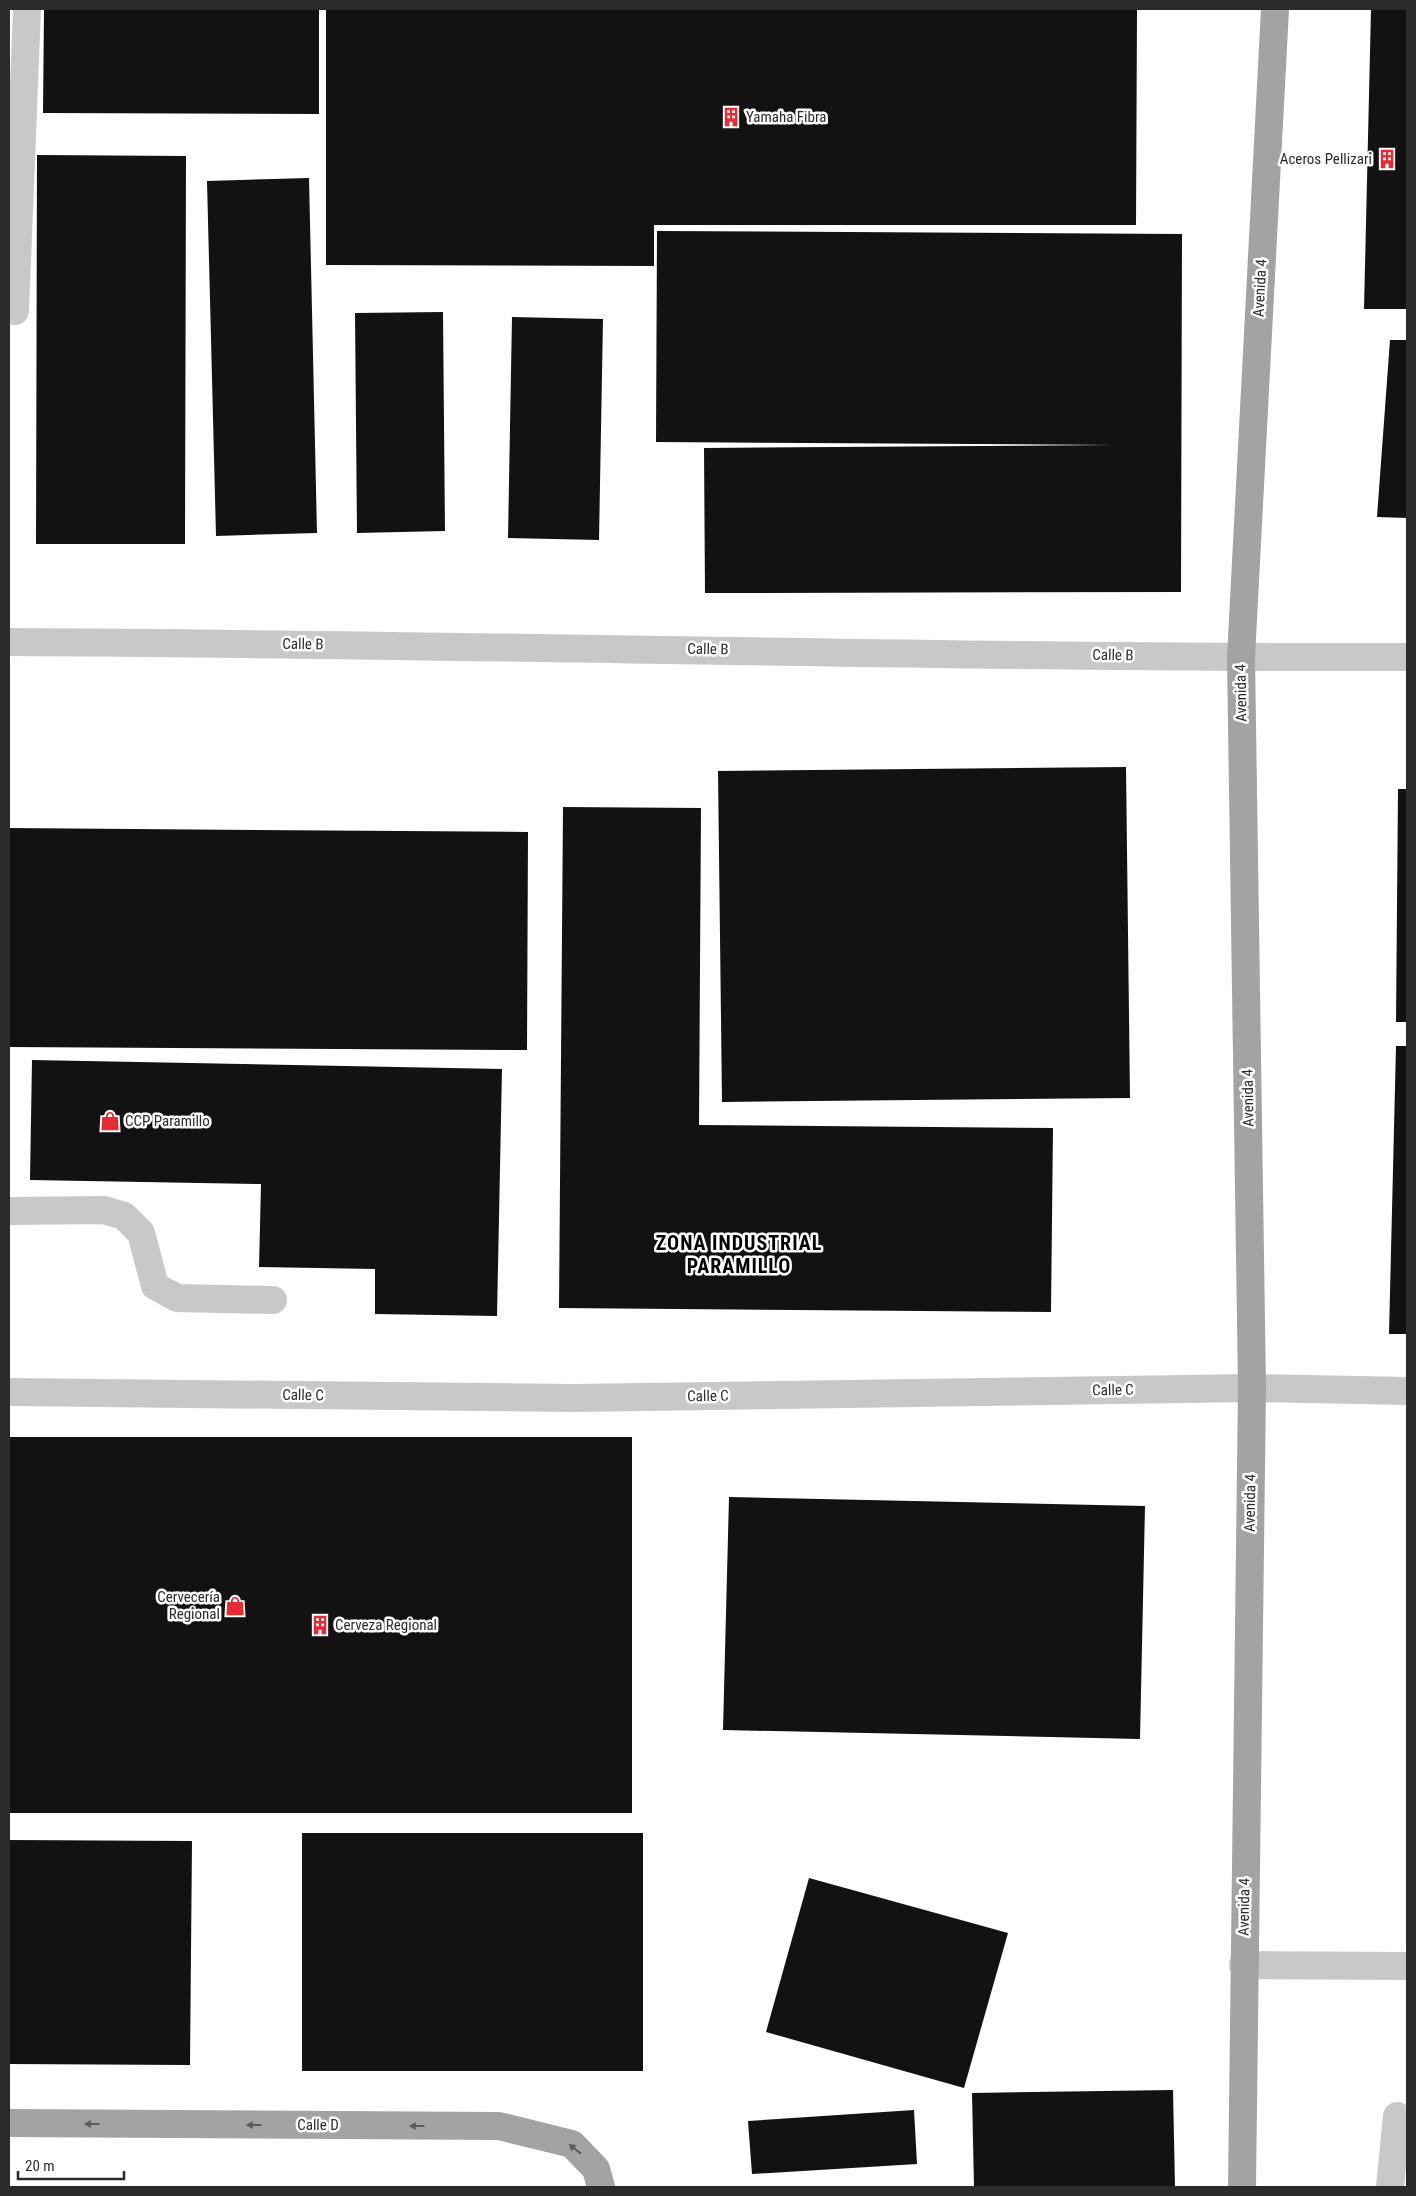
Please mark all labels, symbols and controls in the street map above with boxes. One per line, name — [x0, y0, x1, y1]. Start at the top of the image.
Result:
building icon: Yamaha Fibra — [720, 106, 742, 128]
place label: Yamaha Fibra — [746, 108, 826, 126]
building icon: Aceros Pellizari — [1376, 148, 1398, 170]
place label: Aceros Pellizari — [1280, 150, 1372, 168]
street label: Avenida 4 — [1249, 259, 1271, 317]
street label: Calle B — [282, 635, 324, 653]
street label: Calle B — [687, 640, 729, 658]
street label: Calle B — [1092, 646, 1134, 664]
street label: Avenida 4 — [1231, 664, 1251, 722]
street label: Avenida 4 — [1238, 1069, 1258, 1127]
shop icon: CCP Paramillo — [99, 1110, 121, 1132]
place label: CCP Paramillo — [125, 1112, 210, 1130]
district label: ZONA INDUSTRIAL PARAMILLO — [656, 1231, 822, 1278]
street label: Calle C — [1092, 1381, 1134, 1399]
street label: Calle C — [282, 1386, 324, 1404]
street label: Calle C — [687, 1387, 729, 1405]
street label: Avenida 4 — [1240, 1474, 1260, 1532]
place label: Cervecería Regional — [157, 1588, 220, 1623]
shop icon: Cervecería Regional — [224, 1595, 246, 1617]
building icon: Cerveza Regional — [309, 1614, 331, 1636]
place label: Cerveza Regional — [335, 1616, 437, 1634]
street label: Avenida 4 — [1234, 1878, 1254, 1936]
street label: Calle D — [297, 2116, 339, 2134]
one-way arrow — [83, 2120, 99, 2128]
one-way arrow — [246, 2121, 262, 2129]
one-way arrow — [408, 2122, 424, 2130]
one-way arrow — [569, 2143, 582, 2154]
scale bar — [18, 2148, 124, 2180]
text: 20 m — [25, 2157, 55, 2175]

